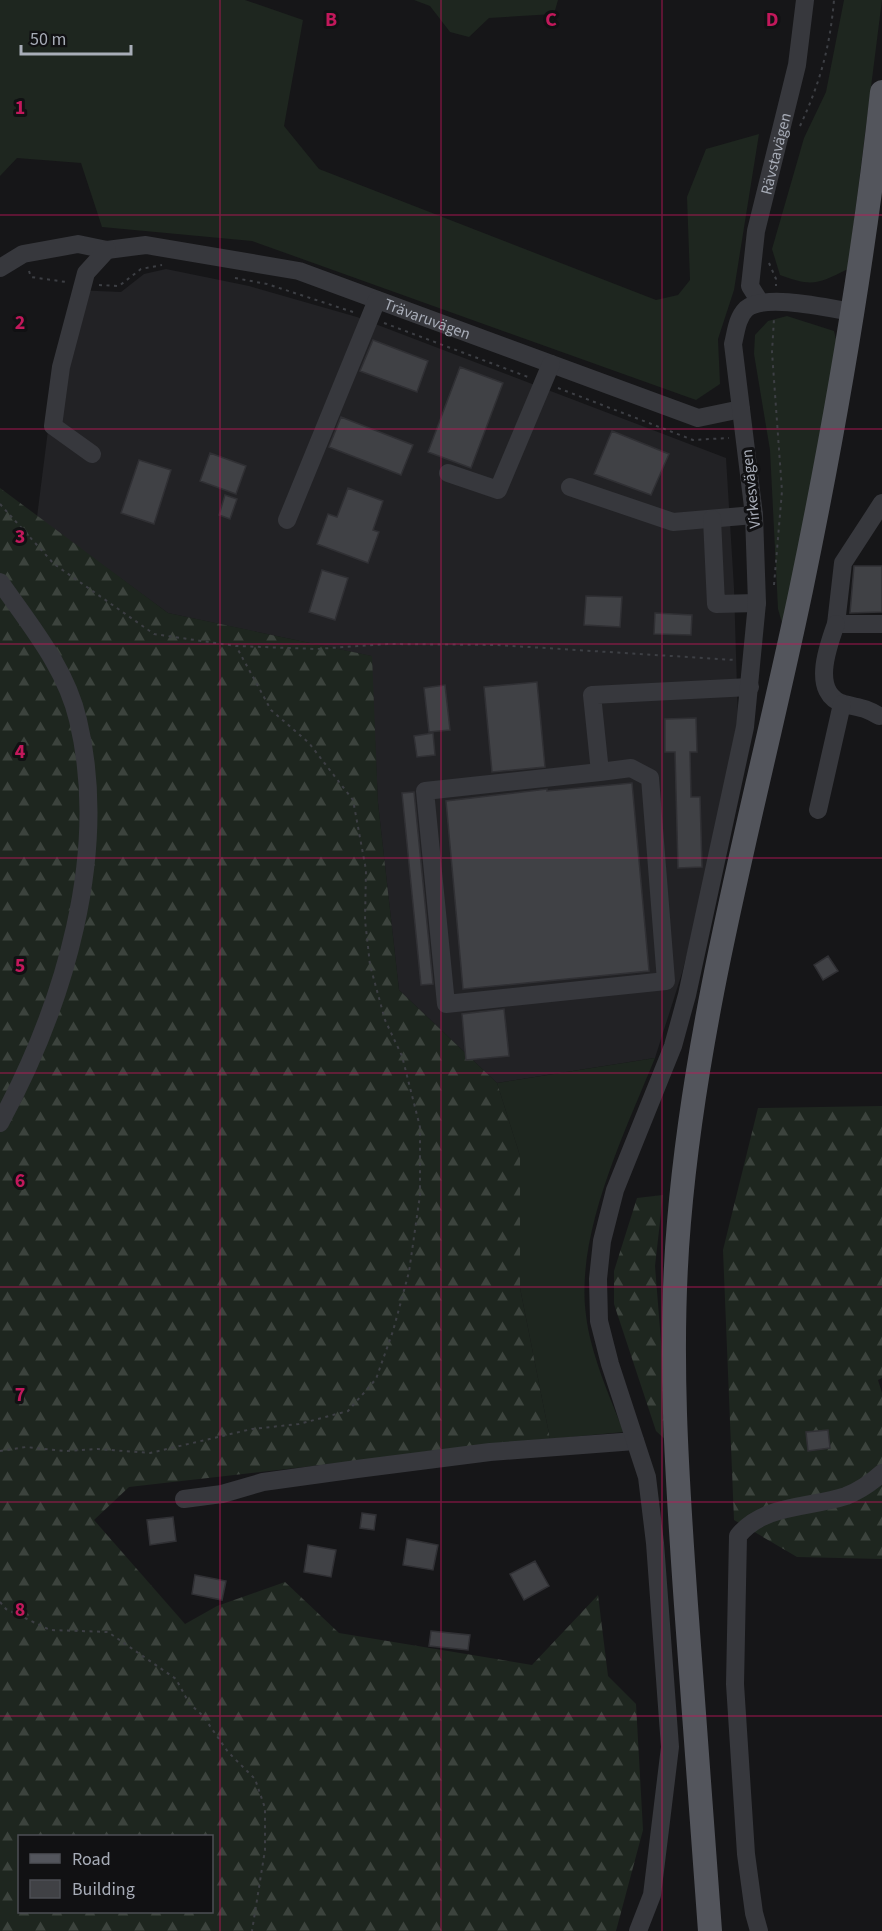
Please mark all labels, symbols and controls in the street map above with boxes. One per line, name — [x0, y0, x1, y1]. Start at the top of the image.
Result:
text: B — [325, 6, 337, 34]
text: C — [545, 6, 557, 34]
text: D — [766, 6, 778, 34]
scale bar — [21, 18, 130, 56]
text: 50 m — [30, 27, 66, 52]
text: 1 — [15, 94, 25, 122]
street label: Rävstavägen — [755, 110, 797, 197]
street label: Trävaruvägen — [381, 293, 473, 345]
text: 2 — [15, 309, 25, 337]
street label: Virkesvägen — [736, 448, 766, 530]
text: 3 — [15, 523, 25, 551]
text: 4 — [15, 738, 26, 766]
text: 5 — [15, 952, 25, 980]
text: 6 — [15, 1167, 25, 1195]
text: 7 — [15, 1381, 25, 1409]
text: 8 — [15, 1596, 25, 1624]
legend — [18, 1835, 213, 1913]
text: Road — [72, 1847, 111, 1872]
text: Building — [72, 1877, 135, 1902]

